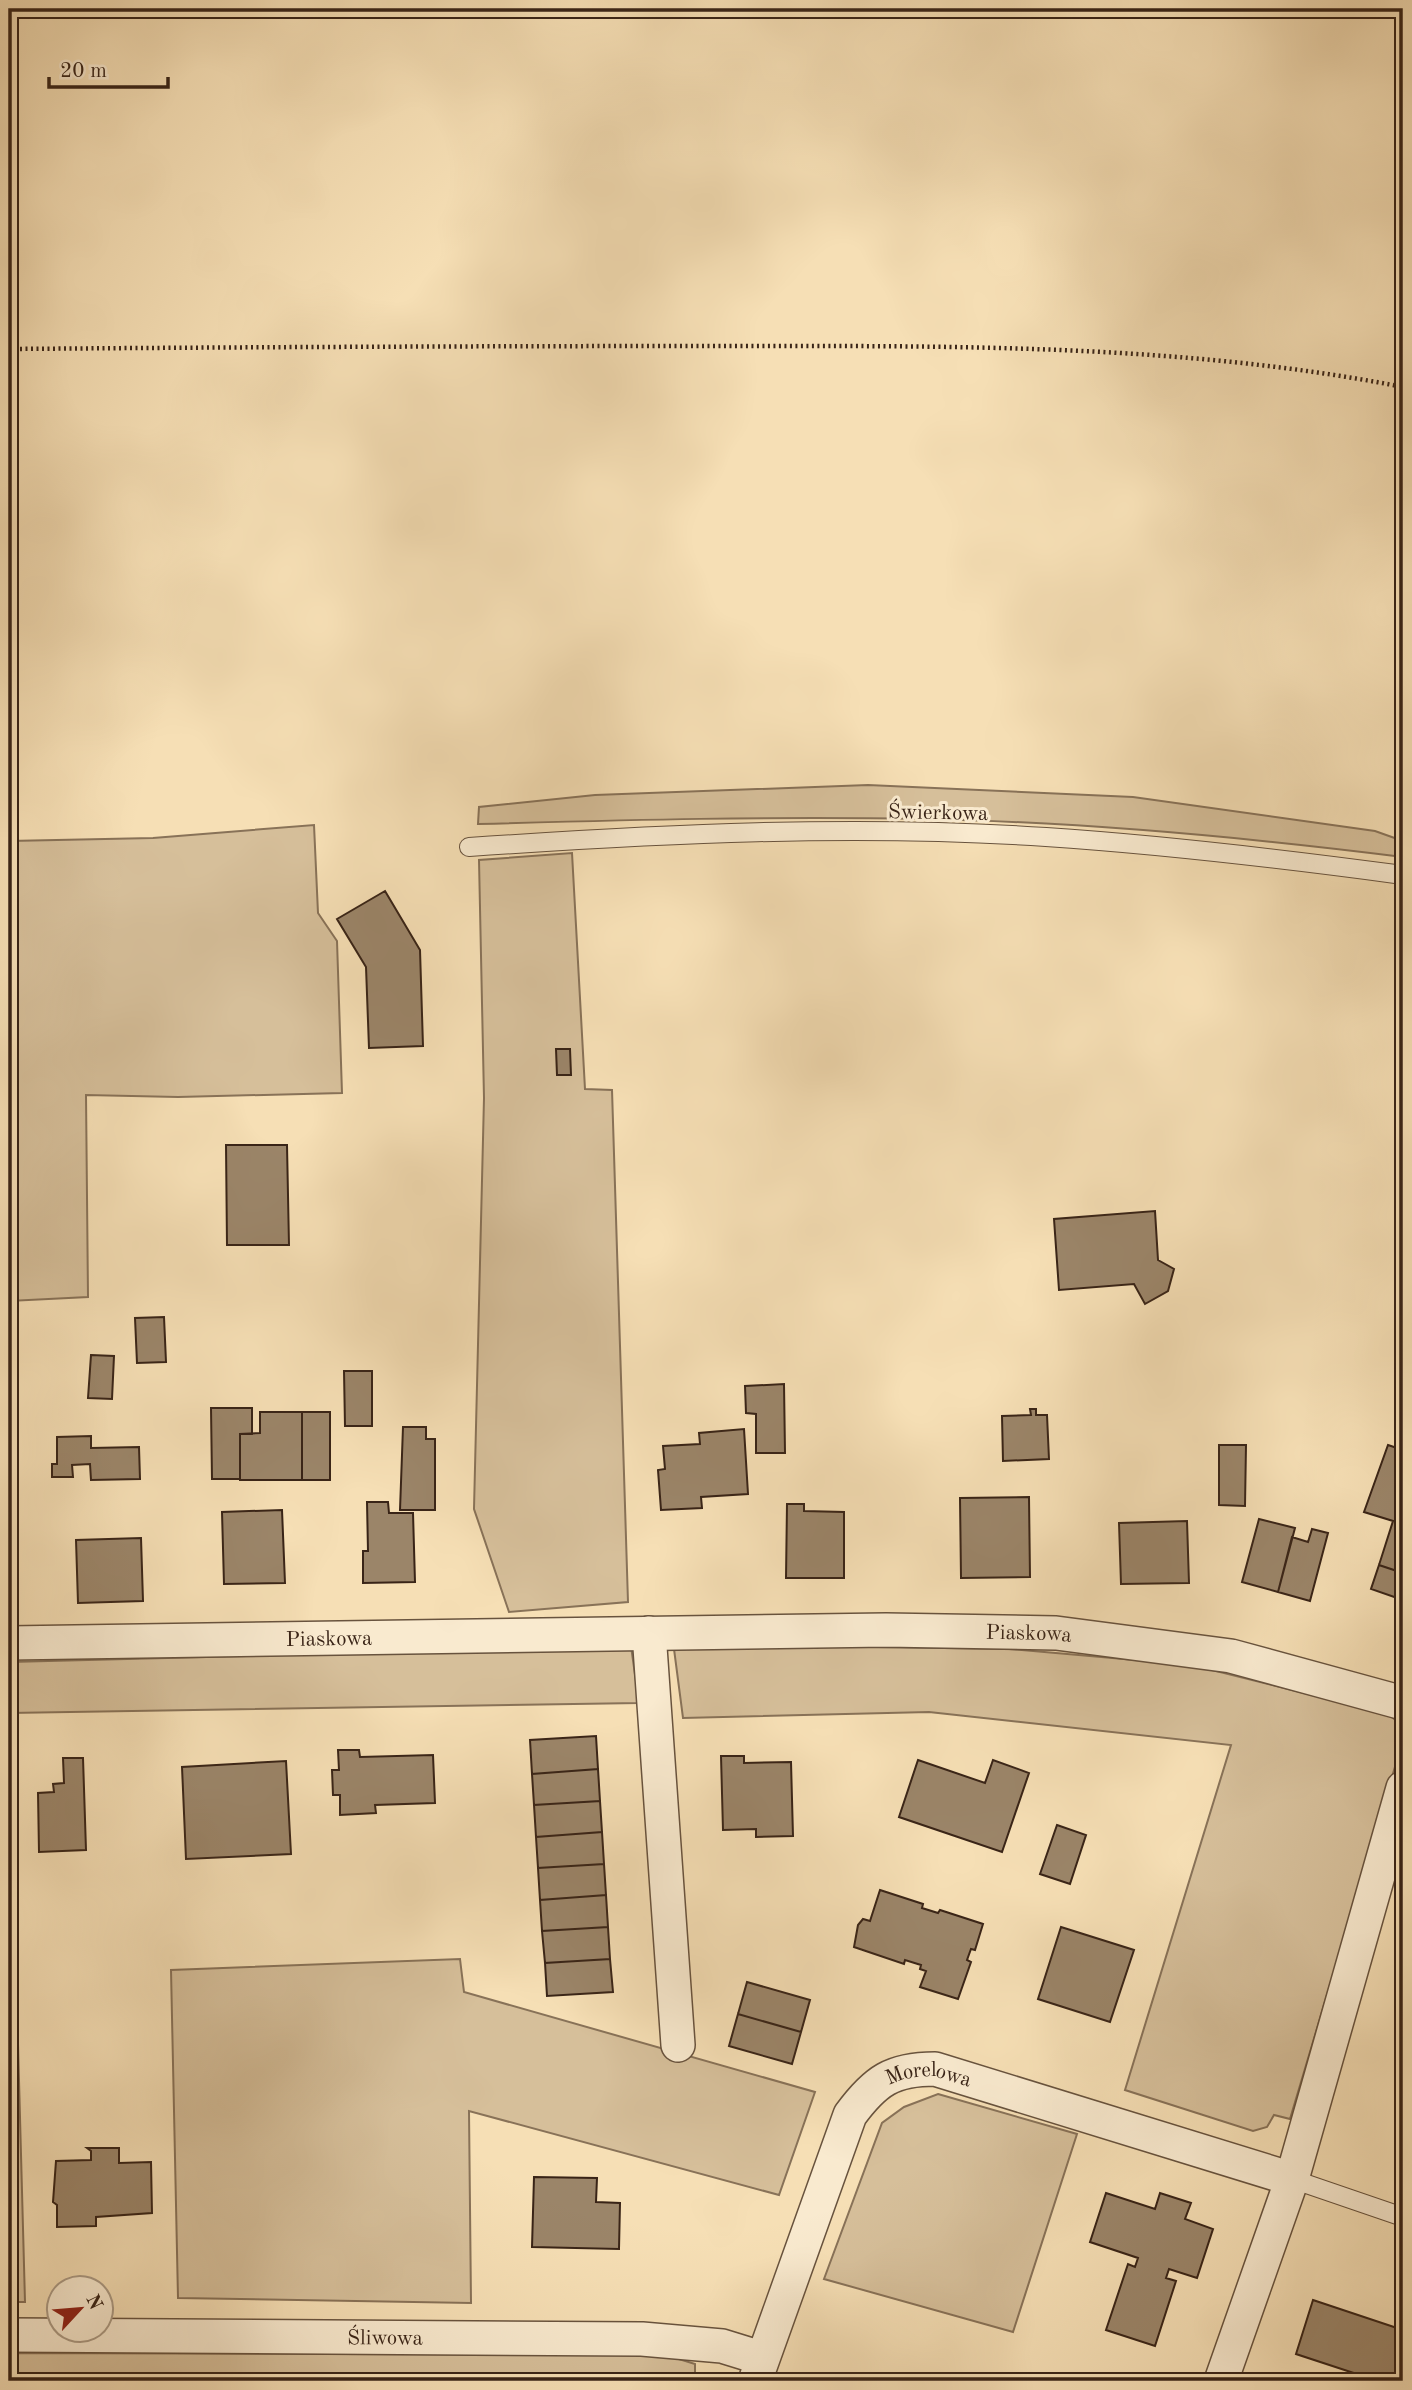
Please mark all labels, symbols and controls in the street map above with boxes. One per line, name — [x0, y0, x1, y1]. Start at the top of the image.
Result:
scale bar — [49, 46, 168, 90]
text: 20 m — [60, 61, 107, 82]
street label: Świerkowa — [888, 797, 988, 825]
street label: Piaskowa — [985, 1623, 1073, 1647]
street label: Piaskowa — [286, 1629, 372, 1651]
street label: Morelowa — [883, 2060, 974, 2092]
north arrow — [46, 2274, 116, 2344]
text: N — [81, 2292, 105, 2314]
street label: Śliwowa — [347, 2323, 423, 2350]

